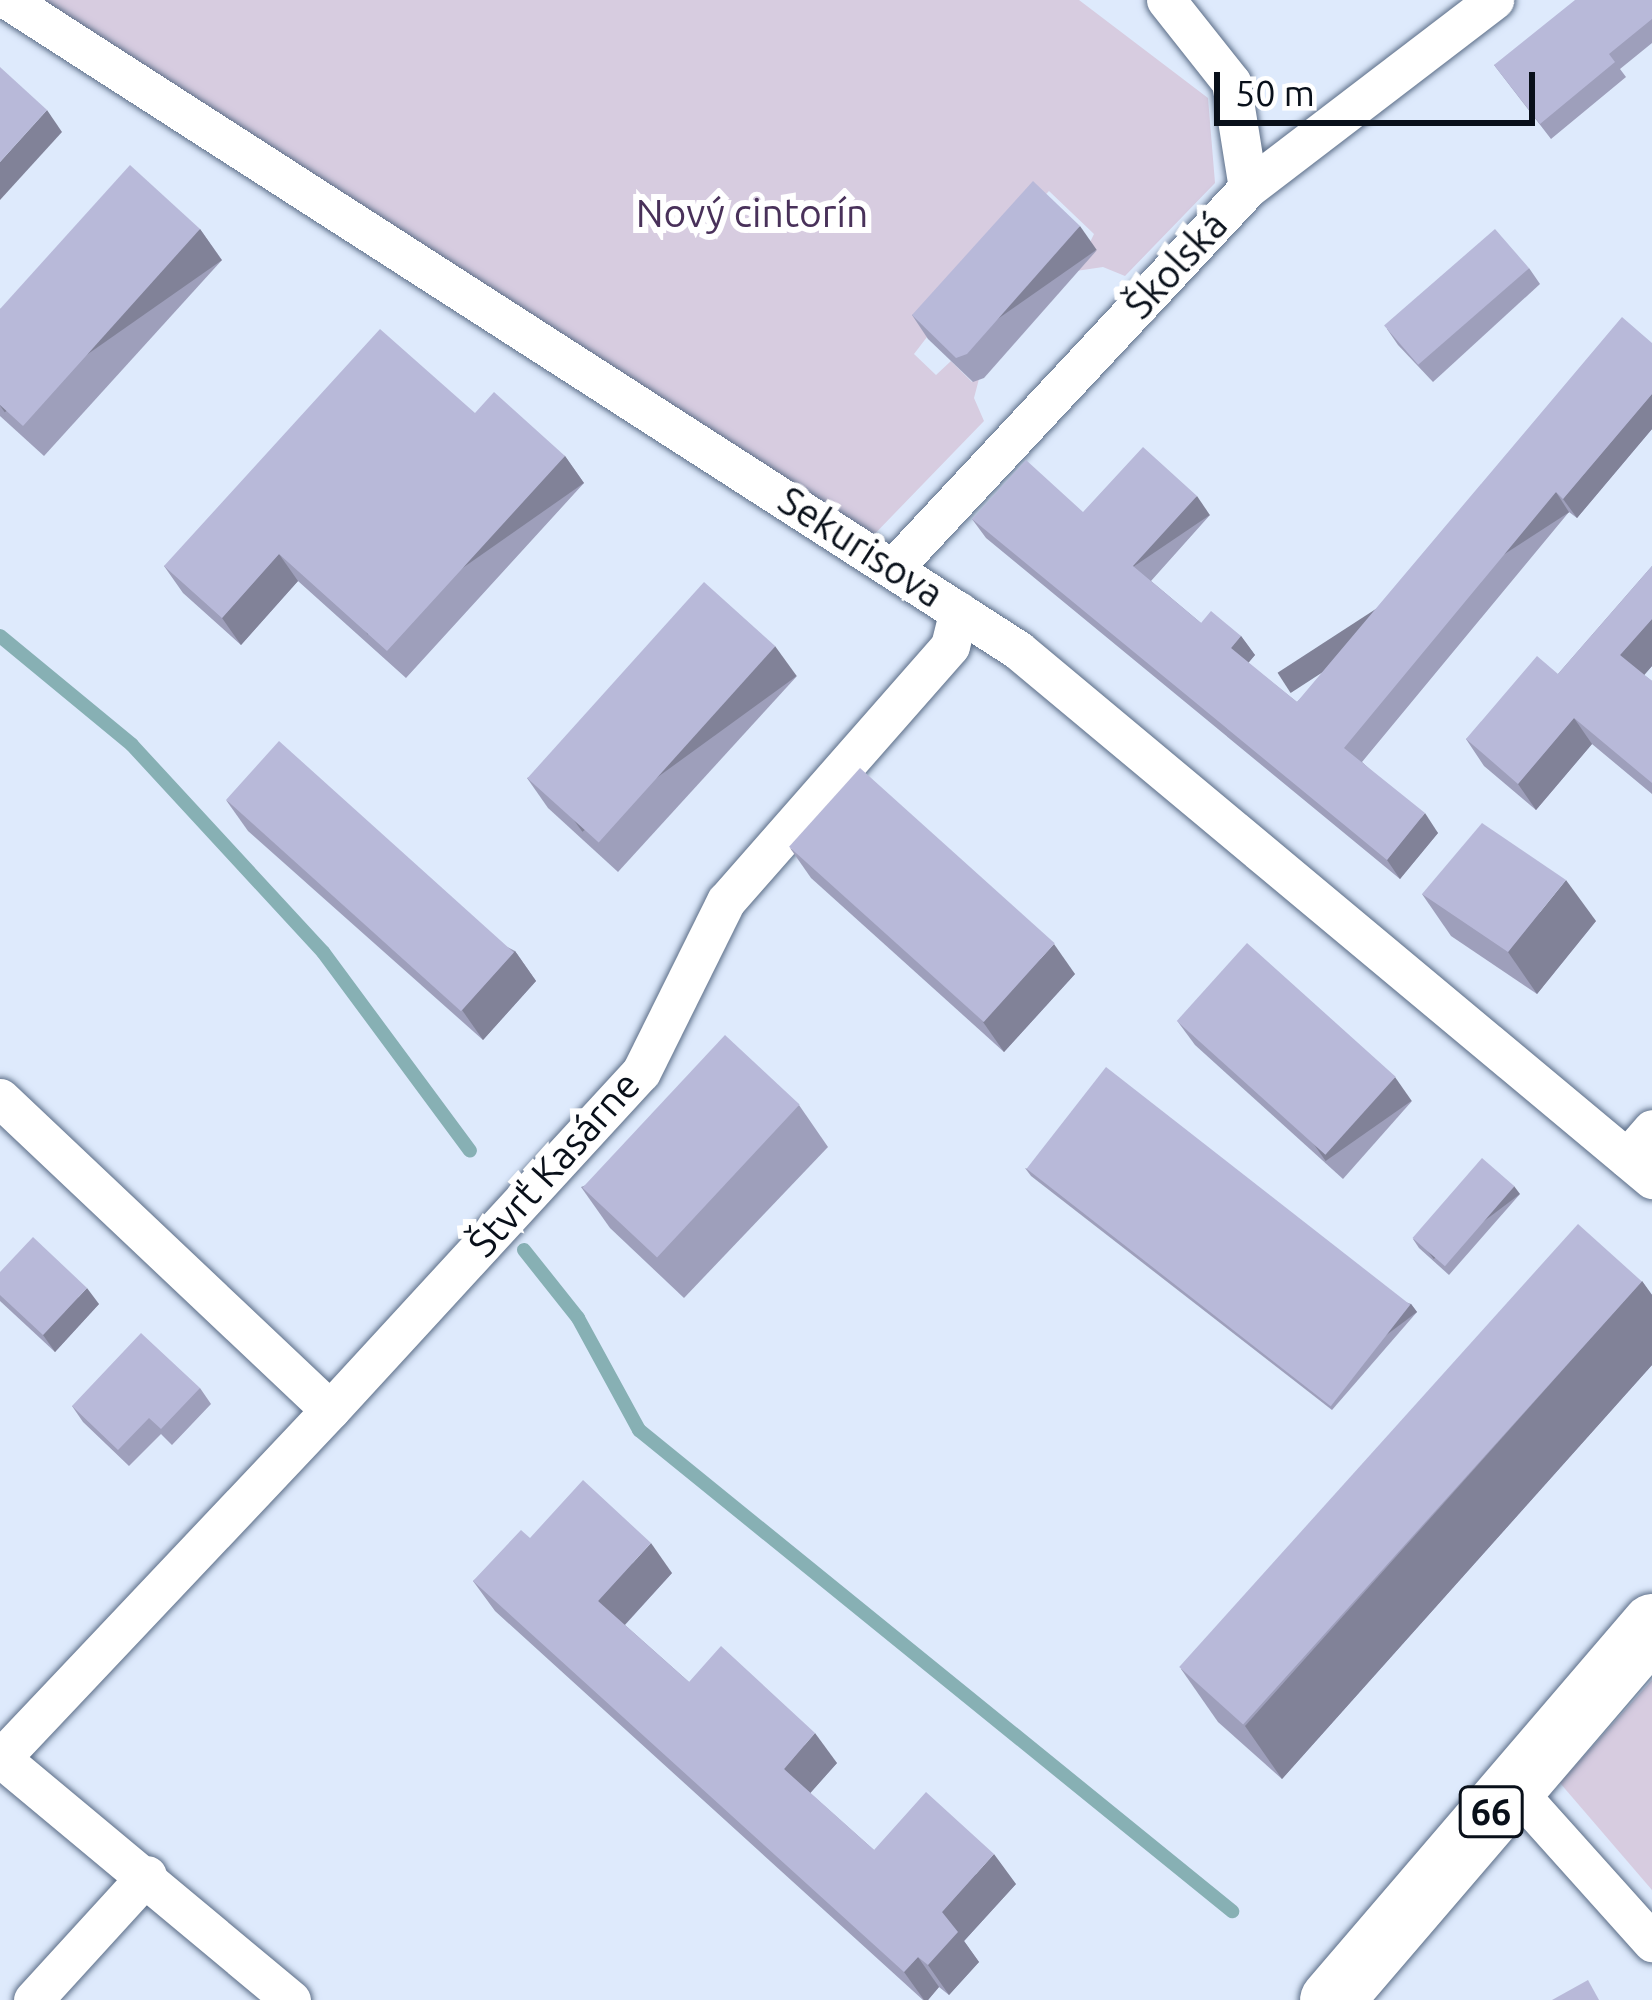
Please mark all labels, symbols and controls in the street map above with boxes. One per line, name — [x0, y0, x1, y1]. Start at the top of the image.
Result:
scale bar — [1220, 48, 1541, 122]
text: 50 m — [1235, 72, 1315, 113]
park label: Nový cintorín — [636, 190, 868, 236]
street label: Školská — [1115, 202, 1237, 328]
street label: Sekurisova — [770, 476, 952, 618]
street label: Štvrť Kasárne — [459, 1062, 649, 1266]
road number: 66 — [1458, 1782, 1524, 1842]

